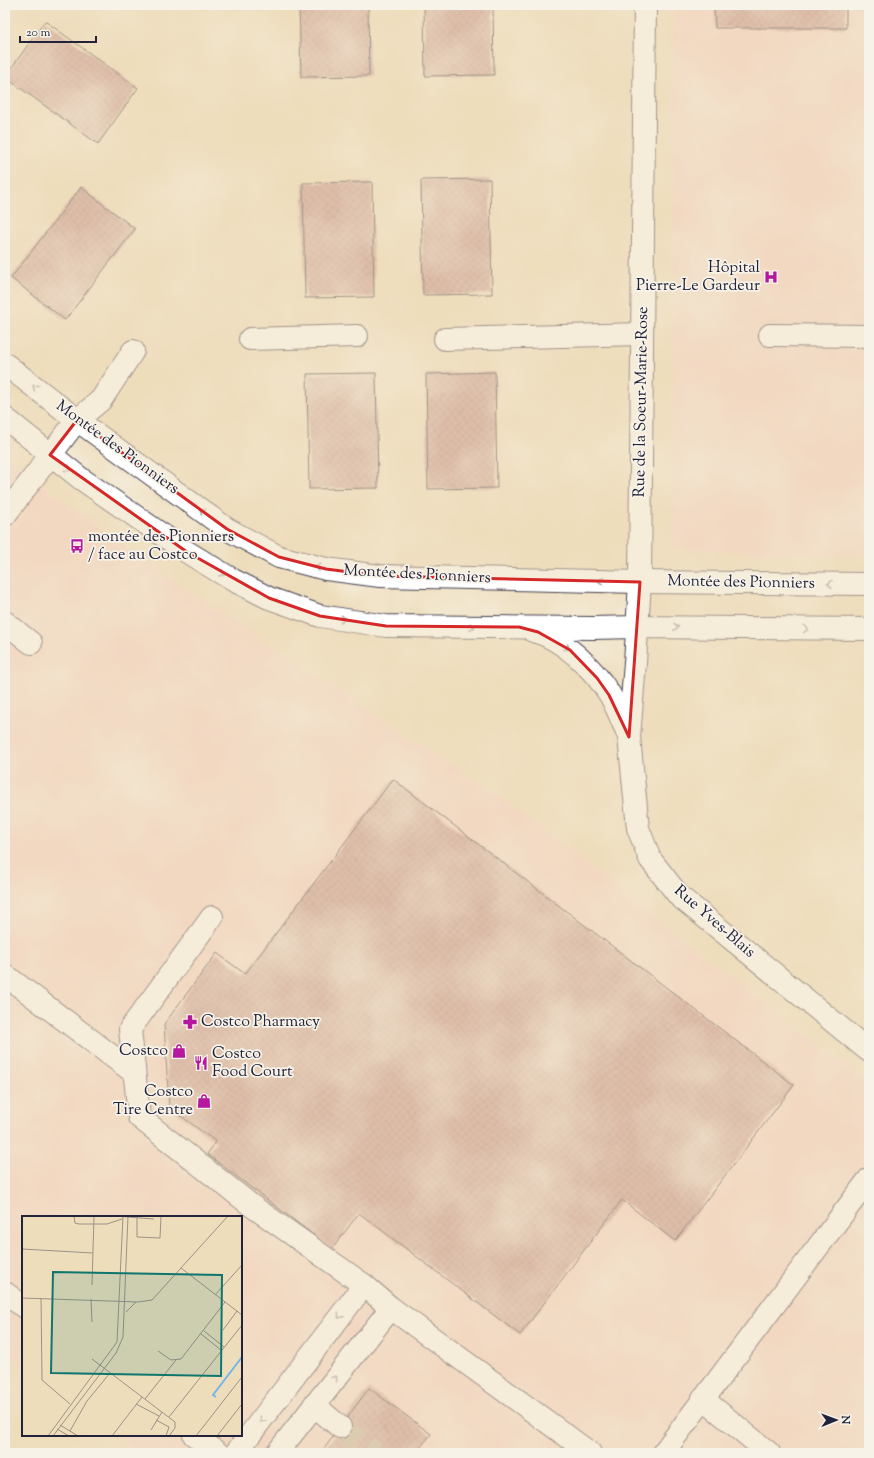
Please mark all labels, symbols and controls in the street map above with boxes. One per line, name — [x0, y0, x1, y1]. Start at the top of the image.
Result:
scale bar — [20, 18, 96, 44]
text: 20 m — [26, 24, 51, 42]
place label: Hôpital Pierre-Le Gardeur — [636, 257, 761, 298]
hospital icon: Hôpital Pierre-Le Gardeur — [763, 269, 779, 285]
street label: Rue de la Soeur-Marie-Rose — [629, 306, 655, 498]
one-way arrow — [33, 385, 40, 392]
street label: Montée des Pionniers — [51, 395, 183, 501]
one-way arrow — [64, 464, 71, 471]
one-way arrow — [199, 508, 206, 516]
place label: montée des Pionniers / face au Costco — [88, 526, 234, 567]
bus stop icon: montée des Pionniers / face au Costco — [69, 538, 85, 554]
street label: Montée des Pionniers — [343, 560, 491, 590]
one-way arrow — [314, 563, 321, 572]
one-way arrow — [218, 569, 225, 576]
street label: Montée des Pionniers — [667, 570, 815, 596]
one-way arrow — [598, 577, 604, 585]
one-way arrow — [827, 580, 833, 588]
one-way arrow — [340, 614, 346, 623]
one-way arrow — [469, 623, 475, 631]
one-way arrow — [673, 623, 679, 631]
one-way arrow — [803, 624, 809, 633]
one-way arrow — [562, 644, 569, 651]
street label: Rue Yves-Blais — [668, 880, 760, 964]
place label: Costco Pharmacy — [201, 1011, 320, 1034]
pharmacy icon: Costco Pharmacy — [182, 1014, 198, 1030]
place label: Costco — [119, 1040, 168, 1063]
shop icon: Costco — [171, 1043, 187, 1059]
place label: Costco Food Court — [212, 1043, 293, 1084]
restaurant icon: Costco Food Court — [193, 1055, 209, 1071]
place label: Costco Tire Centre — [113, 1081, 193, 1122]
shop icon: Costco Tire Centre — [196, 1093, 212, 1109]
inset map — [22, 1216, 242, 1436]
one-way arrow — [338, 1311, 345, 1318]
one-way arrow — [331, 1376, 338, 1383]
north arrow — [816, 1400, 856, 1440]
text: N — [837, 1414, 853, 1425]
one-way arrow — [260, 1415, 267, 1422]

